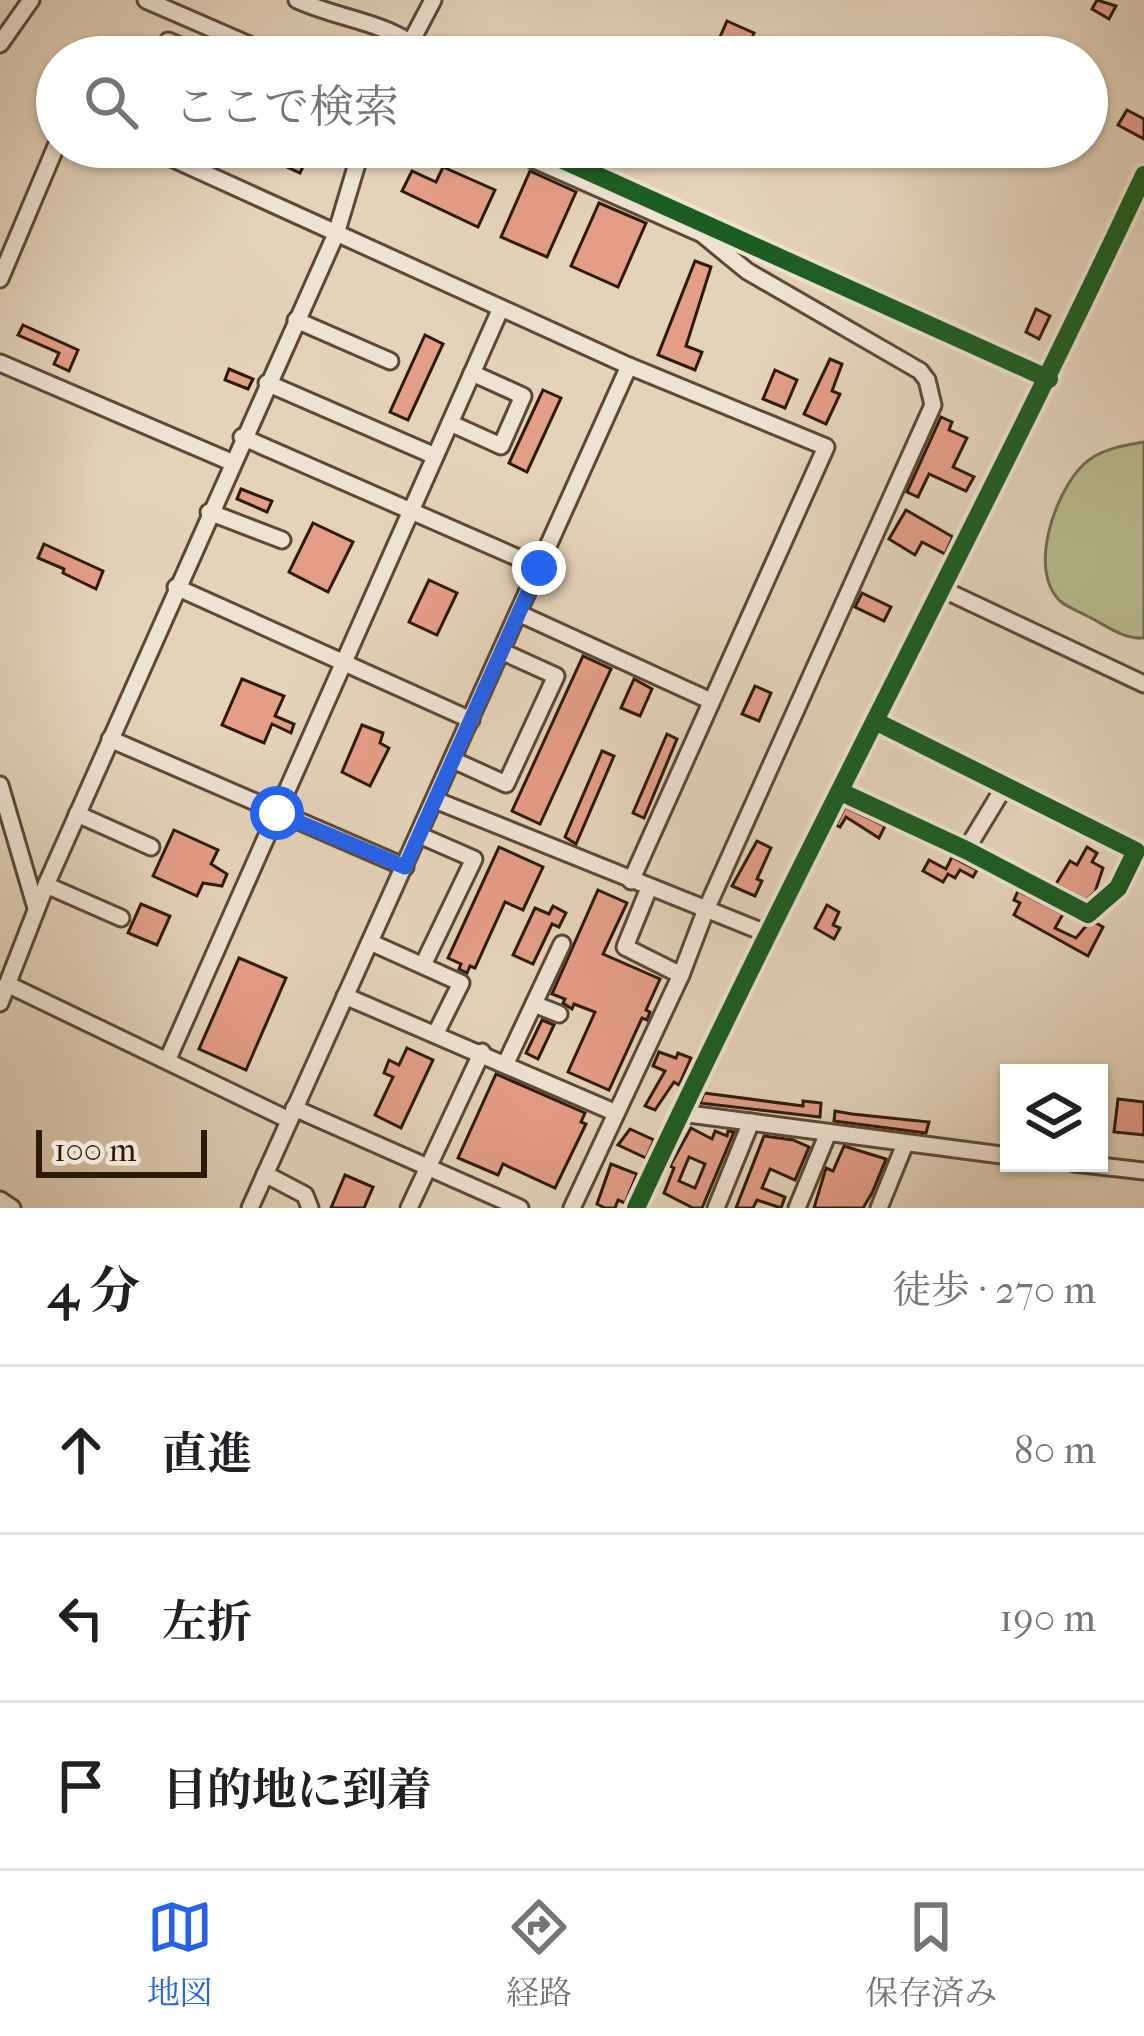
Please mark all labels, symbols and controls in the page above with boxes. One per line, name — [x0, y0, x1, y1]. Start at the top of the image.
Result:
search box — [36, 36, 1108, 168]
icon: search — [78, 69, 144, 135]
text: ここで検索 — [174, 81, 399, 134]
route end — [512, 541, 566, 595]
route start — [250, 786, 304, 840]
map controls — [1000, 1064, 1108, 1172]
button: layers — [1000, 1064, 1108, 1172]
scale bar — [36, 1124, 207, 1177]
text: 100 m — [54, 1131, 137, 1170]
text: 4 分 — [48, 1261, 140, 1321]
text: 徒歩 · 270 m — [892, 1267, 1096, 1313]
icon: ahead — [48, 1417, 114, 1483]
text: 80 m — [1014, 1427, 1096, 1473]
text: 直進 — [162, 1428, 252, 1481]
icon: left — [48, 1585, 114, 1651]
text: 190 m — [999, 1595, 1096, 1641]
text: 左折 — [162, 1596, 252, 1649]
icon: arrive — [48, 1753, 114, 1819]
text: 目的地に到着 — [162, 1764, 432, 1817]
tab: 地図 — [147, 1894, 213, 2013]
tab: 経路 — [506, 1894, 572, 2013]
tab: 保存済み — [865, 1894, 997, 2013]

